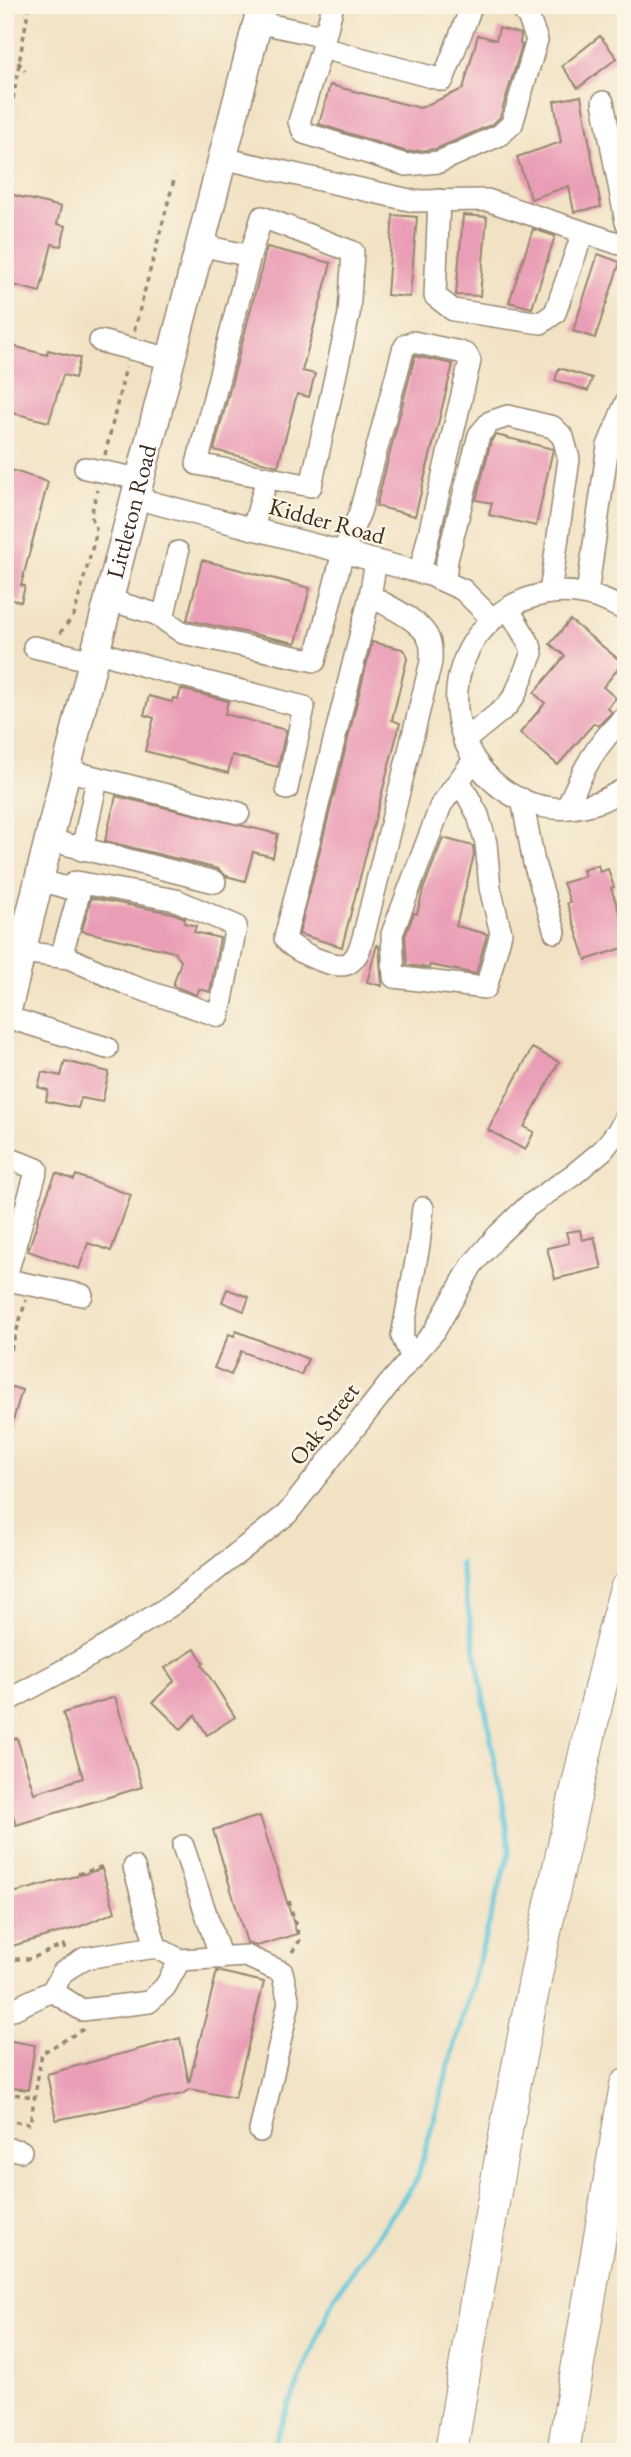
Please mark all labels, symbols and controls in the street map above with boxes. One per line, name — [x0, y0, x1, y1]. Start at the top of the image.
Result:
street label: Littleton Road — [99, 440, 163, 582]
street label: Kidder Road — [266, 490, 389, 551]
street label: Oak Street — [282, 1376, 366, 1471]

